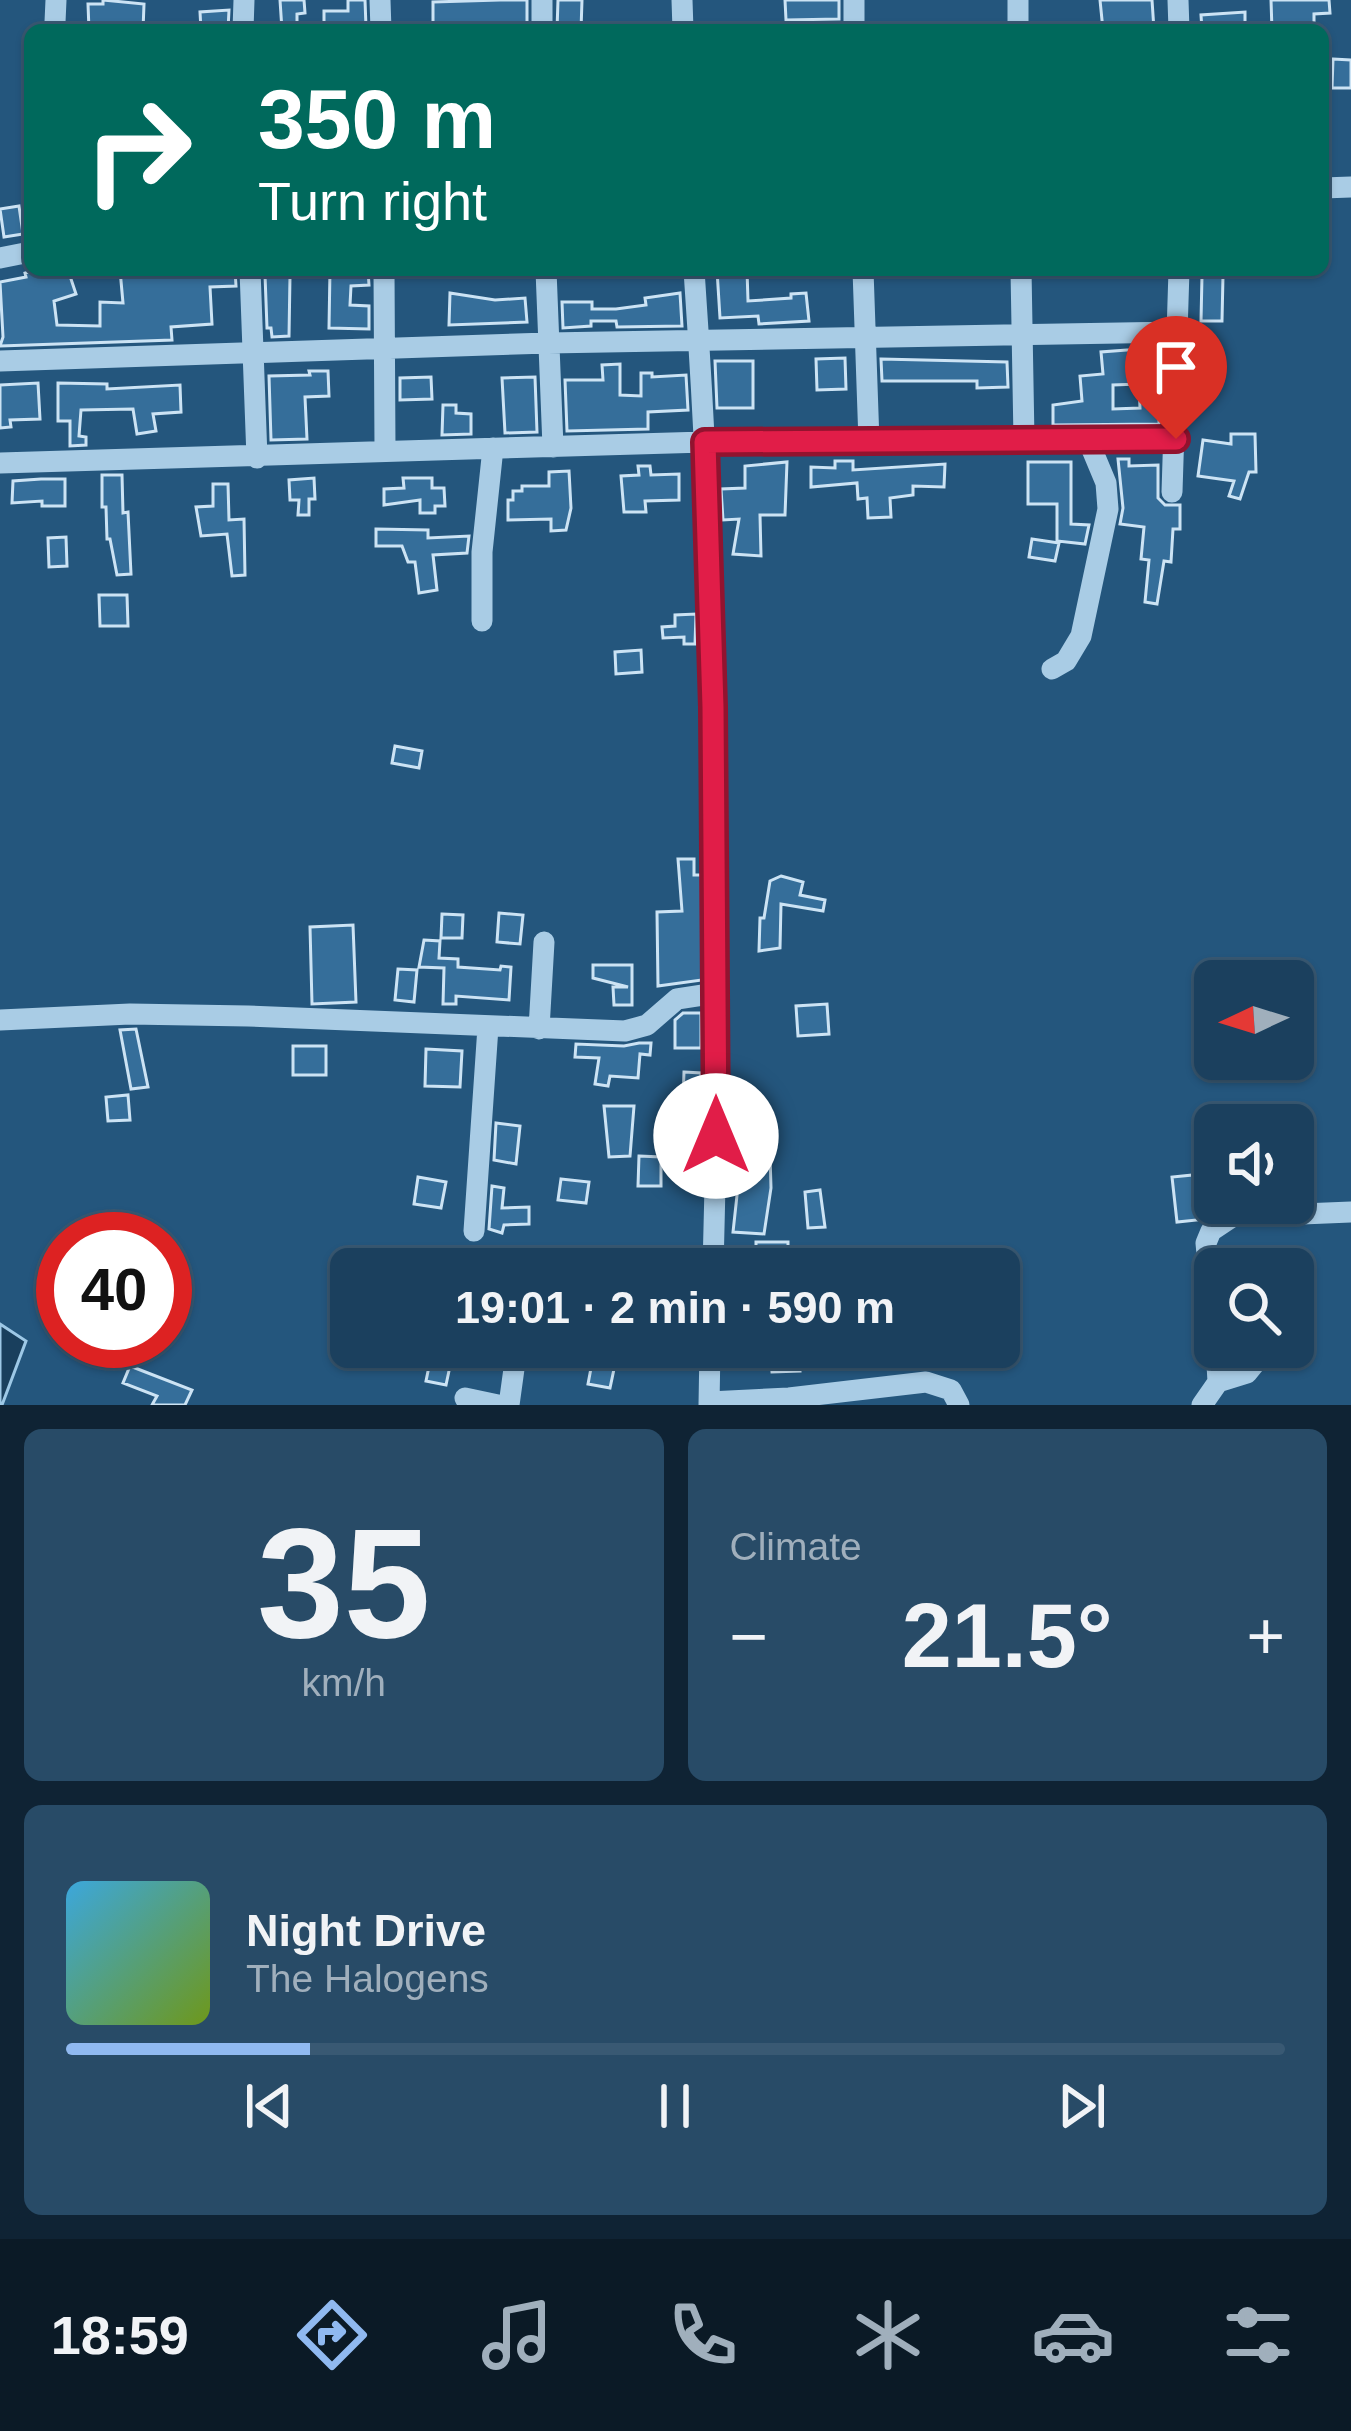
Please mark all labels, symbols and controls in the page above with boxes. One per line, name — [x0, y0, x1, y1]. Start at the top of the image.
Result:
icon: right — [60, 72, 216, 228]
text: 350 m — [258, 72, 496, 166]
text: Turn right — [258, 171, 487, 231]
pin — [1125, 316, 1227, 439]
icon: arrive — [1143, 334, 1209, 400]
north arrow — [1194, 960, 1314, 1080]
map controls — [1194, 960, 1314, 1368]
position arrow — [653, 1073, 779, 1199]
button: sound — [1194, 1104, 1314, 1224]
speed limit sign: 40 — [36, 1212, 192, 1368]
button: search — [1194, 1248, 1314, 1368]
text: 19:01 · 2 min · 590 m — [455, 1282, 895, 1333]
text: 35 — [257, 1496, 431, 1670]
text: Climate — [730, 1525, 862, 1568]
text: 21.5° — [902, 1586, 1113, 1686]
text: − — [730, 1599, 768, 1673]
text: + — [1246, 1599, 1285, 1673]
text: km/h — [301, 1661, 386, 1704]
text: Night Drive — [246, 1905, 486, 1956]
text: The Halogens — [246, 1957, 489, 2000]
icon: previous — [236, 2073, 302, 2139]
icon: pause — [642, 2073, 708, 2139]
icon: next — [1049, 2073, 1115, 2139]
icon: directions — [290, 2293, 374, 2377]
icon: music — [475, 2293, 559, 2377]
icon: phone — [661, 2293, 745, 2377]
icon: climate — [846, 2293, 930, 2377]
icon: car — [1031, 2293, 1115, 2377]
icon: filters — [1216, 2293, 1300, 2377]
text: 18:59 — [51, 2305, 189, 2365]

